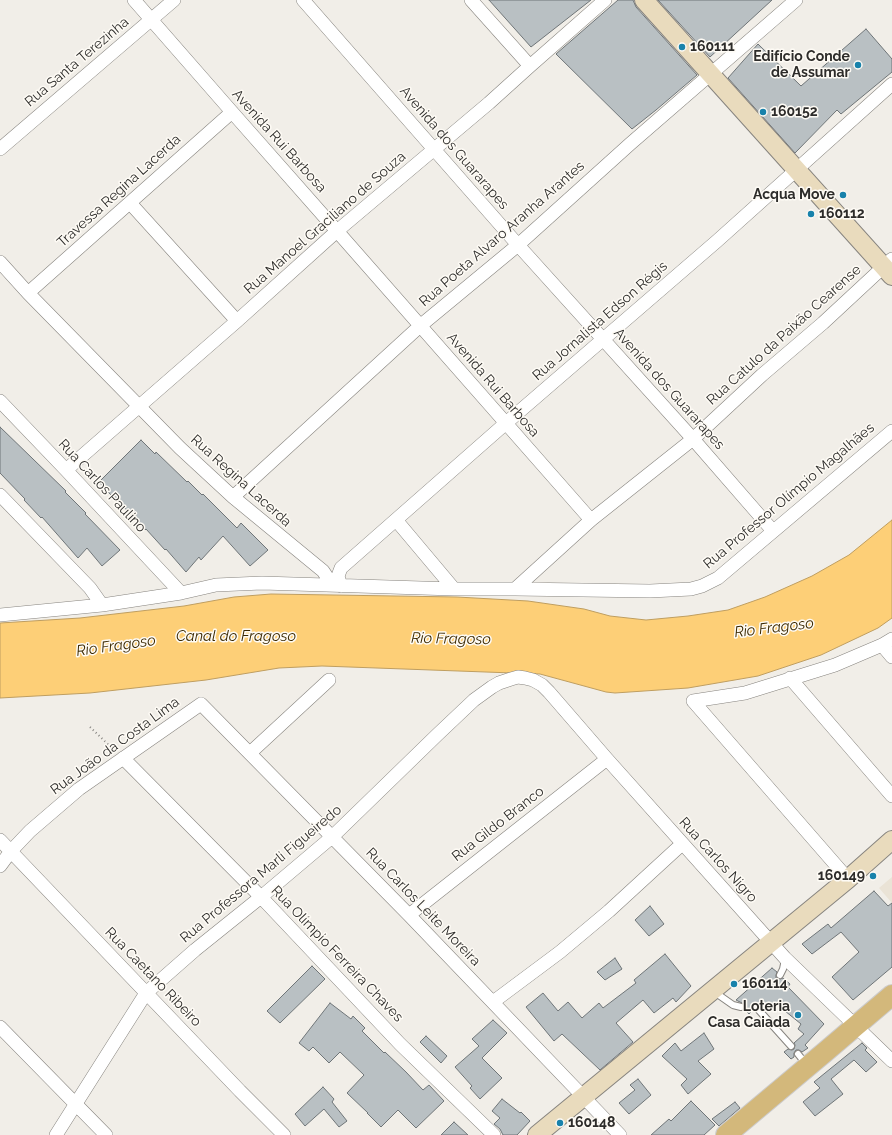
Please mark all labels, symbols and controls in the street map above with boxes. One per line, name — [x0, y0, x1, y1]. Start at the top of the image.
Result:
street label: Rua Santa Terezinha — [22, 14, 132, 110]
place label: 160111 — [690, 39, 735, 55]
marker: 160111 — [677, 42, 687, 52]
place label: Edifício Conde de Assumar — [753, 49, 850, 82]
marker: Edifício Conde de Assumar — [853, 60, 863, 70]
street label: Avenida dos Guararapes — [396, 83, 512, 213]
street label: Avenida Rui Barbosa — [228, 86, 330, 196]
place label: 160152 — [771, 104, 818, 120]
marker: 160152 — [758, 107, 768, 117]
street label: Travessa Regina Lacerda — [54, 131, 184, 251]
street label: Rua Manoel Graciliano de Souza — [241, 148, 409, 298]
street label: Rua Poeta Alvaro Aranha Arantes — [416, 158, 588, 310]
place label: Acqua Move — [753, 187, 835, 203]
marker: Acqua Move — [838, 190, 848, 200]
place label: 160112 — [819, 206, 865, 222]
marker: 160112 — [806, 209, 816, 219]
street label: Rua Jornalista Edson Régis — [529, 258, 671, 384]
street label: Rua Catulo da Paixão Cearense — [703, 261, 865, 409]
street label: Avenida dos Guararapes — [610, 325, 728, 453]
street label: Avenida Rui Barbosa — [443, 329, 543, 441]
street label: Rua Professor Olímpio Magalhães — [700, 420, 878, 572]
street label: Rua Regina Lacerda — [187, 431, 295, 531]
street label: Rua Carlos Paulino — [55, 436, 149, 536]
water label: Rio Fragoso — [733, 614, 815, 642]
water label: Canal do Fragoso — [176, 627, 296, 645]
water label: Rio Fragoso — [411, 629, 491, 649]
water label: Rio Fragoso — [75, 632, 157, 660]
street label: Rua João da Costa Lima — [47, 694, 183, 798]
street label: Rua Gildo Branco — [449, 783, 547, 865]
street label: Rua Professora Marli Figueiredo — [177, 802, 345, 946]
street label: Rua Carlos Nigro — [675, 814, 761, 906]
street label: Rua Carlos Leite Moreira — [362, 844, 484, 970]
place label: 160149 — [818, 868, 865, 884]
marker: 160149 — [868, 871, 878, 881]
street label: Rua Olímpio Ferreira Chaves — [267, 882, 407, 1026]
street label: Rua Caetano Ribeiro — [101, 924, 205, 1030]
place label: 160114 — [742, 976, 788, 992]
marker: 160114 — [729, 979, 739, 989]
place label: Loteria Casa Caiada — [708, 999, 790, 1032]
marker: Loteria Casa Caiada — [793, 1010, 803, 1020]
place label: 160148 — [568, 1115, 615, 1131]
marker: 160148 — [555, 1118, 565, 1128]

